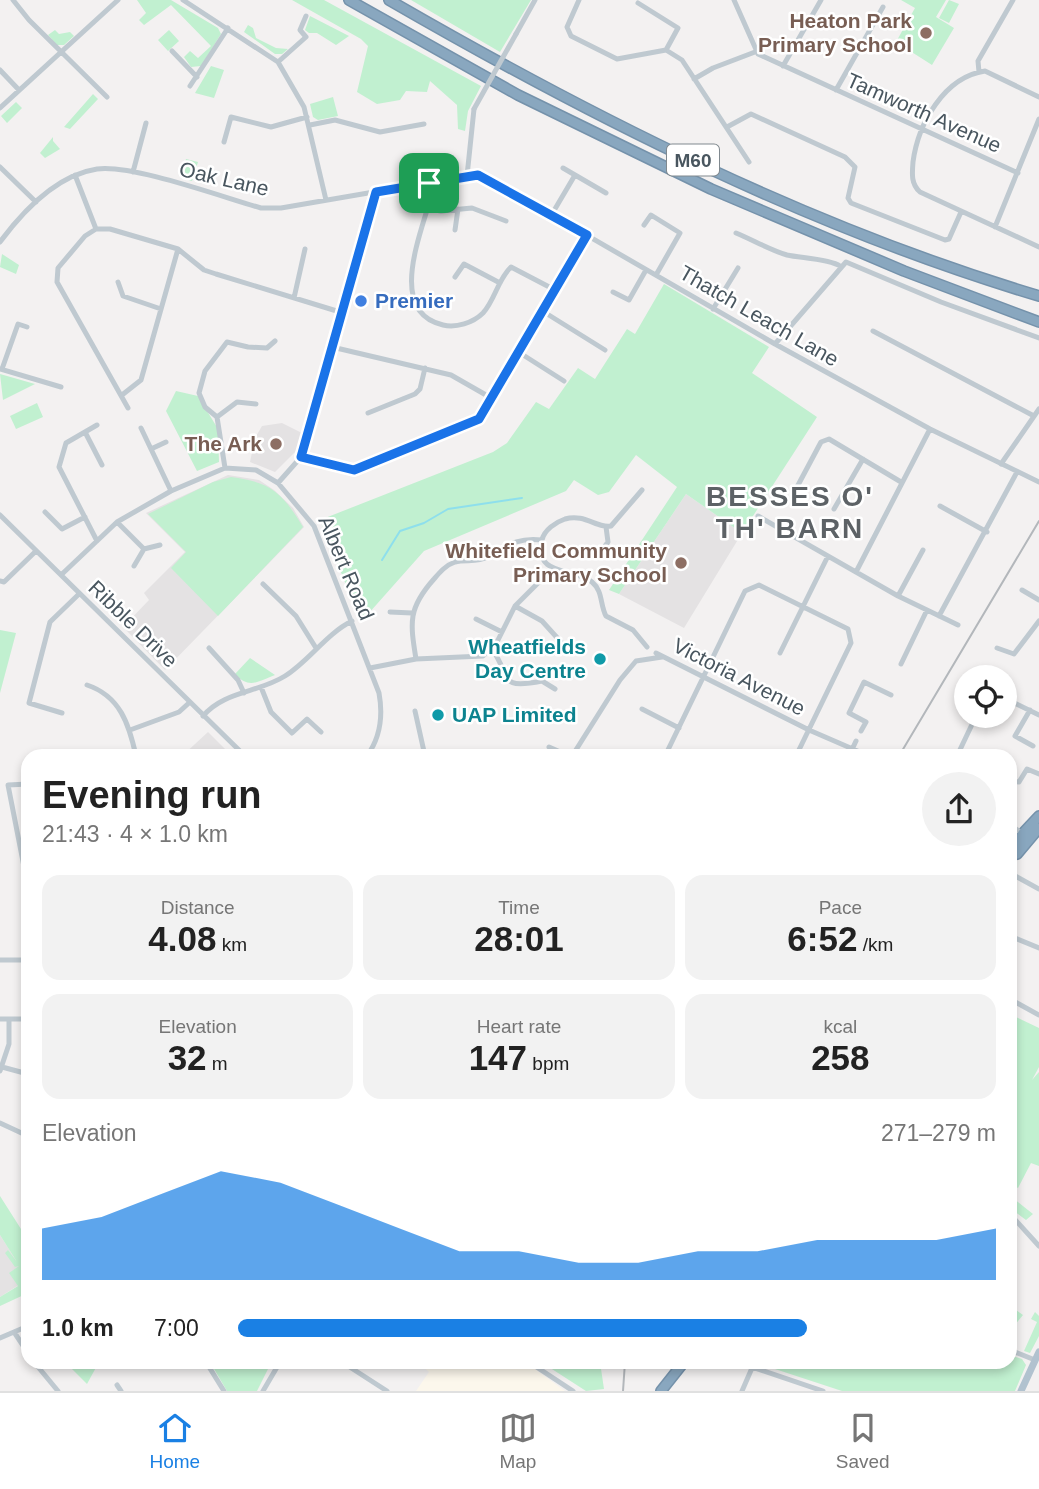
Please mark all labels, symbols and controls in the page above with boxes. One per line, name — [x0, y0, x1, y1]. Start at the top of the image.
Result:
place label: Heaton Park Primary School — [758, 9, 912, 56]
marker: Heaton Park Primary School — [918, 25, 934, 41]
street label: Tamworth Avenue — [843, 68, 1005, 157]
road number: M60 — [667, 144, 719, 176]
pin — [399, 153, 459, 213]
street label: Oak Lane — [177, 157, 271, 200]
icon: arrive — [410, 164, 448, 202]
street label: Thatch Leach Lane — [676, 261, 843, 370]
place label: Premier — [375, 289, 453, 312]
marker: Premier — [353, 293, 369, 309]
place label: The Ark — [185, 432, 262, 455]
marker: The Ark — [268, 436, 284, 452]
district label: BESSES O' TH' BARN — [706, 481, 874, 544]
street label: Albert Road — [314, 512, 379, 623]
place label: Whitefield Community Primary School — [445, 539, 667, 586]
marker: Whitefield Community Primary School — [673, 555, 689, 571]
street label: Ribble Drive — [84, 576, 182, 672]
street label: Victoria Avenue — [669, 633, 809, 720]
place label: Wheatfields Day Centre — [468, 635, 586, 682]
marker: Wheatfields Day Centre — [592, 651, 608, 667]
map controls — [954, 665, 1017, 728]
button: locate — [954, 665, 1017, 728]
place label: UAP Limited — [452, 703, 576, 726]
marker: UAP Limited — [430, 707, 446, 723]
button: share — [922, 772, 996, 846]
text: Evening run — [42, 774, 262, 816]
text: 21:43 · 4 × 1.0 km — [42, 821, 228, 847]
text: Distance — [161, 897, 235, 918]
text: Time — [498, 897, 540, 918]
text: Pace — [819, 897, 862, 918]
text: 4.08 — [148, 919, 216, 958]
text: 28:01 — [474, 919, 564, 958]
text: 6:52 — [787, 919, 857, 958]
text: km — [216, 934, 247, 955]
text: /km — [857, 934, 893, 955]
text: Elevation — [159, 1016, 237, 1037]
text: Heart rate — [477, 1016, 561, 1037]
text: kcal — [823, 1016, 857, 1037]
text: 32 — [168, 1038, 207, 1077]
text: 147 — [469, 1038, 527, 1077]
text: 258 — [811, 1038, 870, 1077]
text: m — [207, 1053, 228, 1074]
text: bpm — [527, 1053, 569, 1074]
text: Elevation — [42, 1120, 137, 1146]
text: 271–279 m — [881, 1120, 996, 1146]
text: 1.0 km — [42, 1315, 114, 1341]
text: 7:00 — [154, 1315, 199, 1341]
tab: Home — [149, 1409, 200, 1473]
tab: Map — [499, 1409, 537, 1473]
tab: Saved — [836, 1409, 890, 1473]

